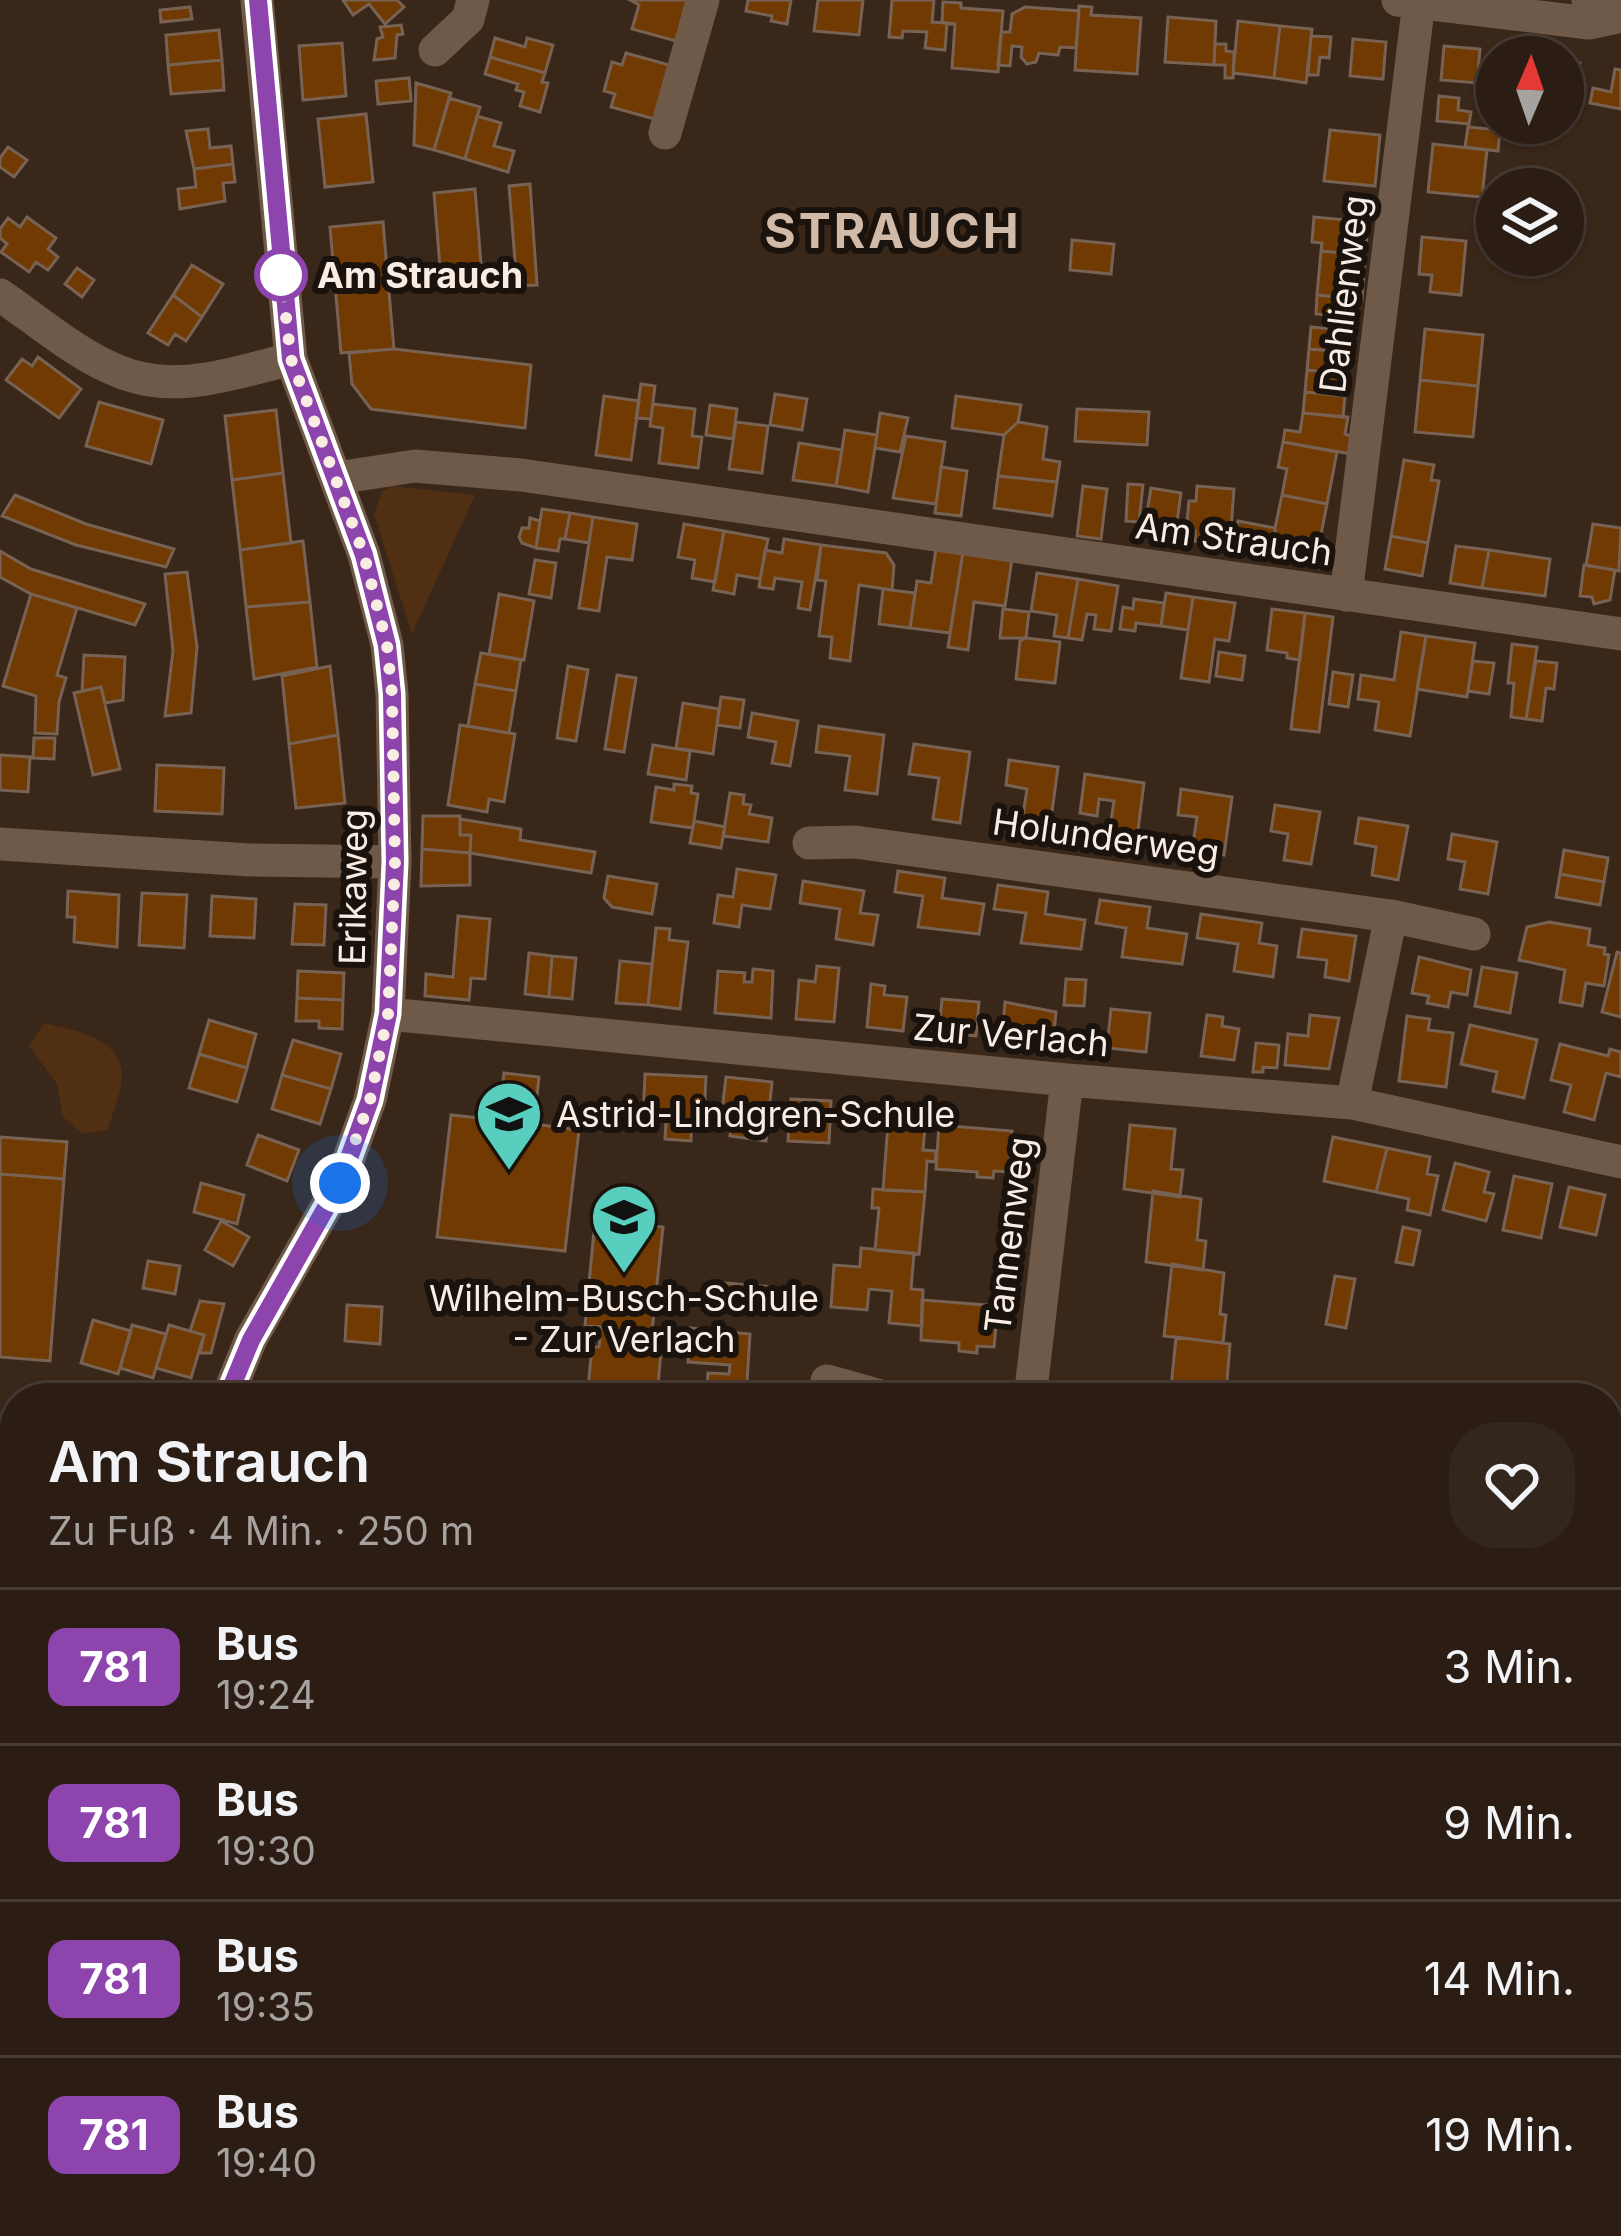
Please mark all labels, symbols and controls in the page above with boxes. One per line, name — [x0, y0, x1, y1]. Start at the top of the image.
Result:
north arrow — [1476, 36, 1584, 144]
map controls — [1476, 36, 1584, 276]
button: layers — [1476, 168, 1584, 276]
street label: Dahlienweg — [1310, 193, 1378, 395]
district label: STRAUCH — [764, 201, 1022, 260]
marker: Am Strauch — [256, 250, 306, 300]
place label: Am Strauch — [317, 253, 523, 297]
street label: Am Strauch — [1133, 503, 1335, 575]
street label: Holunderweg — [990, 799, 1222, 875]
street label: Erikaweg — [330, 808, 376, 966]
street label: Zur Verlach — [911, 1005, 1111, 1065]
school or university icon: Astrid-Lindgren-Schule — [474, 1079, 544, 1173]
place label: Astrid-Lindgren-Schule — [556, 1092, 955, 1136]
street label: Tannenweg — [975, 1134, 1043, 1336]
your location — [310, 1153, 370, 1213]
school or university icon: Wilhelm-Busch-Schule - Zur Verlach — [589, 1182, 659, 1276]
place label: Wilhelm-Busch-Schule - Zur Verlach — [429, 1276, 819, 1361]
button: heart — [1449, 1422, 1575, 1548]
text: Am Strauch — [48, 1427, 370, 1496]
text: Zu Fuß · 4 Min. · 250 m — [48, 1507, 474, 1554]
text: Bus — [216, 1616, 299, 1671]
text: 3 Min. — [1443, 1639, 1575, 1694]
text: 781 — [79, 1641, 149, 1692]
text: 19:24 — [216, 1671, 316, 1718]
text: Bus — [216, 1772, 299, 1827]
text: 9 Min. — [1443, 1795, 1575, 1850]
text: 781 — [79, 1797, 149, 1848]
text: 19:30 — [216, 1827, 316, 1874]
text: Bus — [216, 1928, 299, 1983]
text: 14 Min. — [1424, 1951, 1575, 2006]
text: 781 — [79, 1953, 149, 2004]
text: 19:35 — [216, 1983, 315, 2030]
text: Bus — [216, 2084, 299, 2139]
text: 19 Min. — [1425, 2107, 1575, 2162]
text: 781 — [79, 2109, 149, 2160]
text: 19:40 — [216, 2139, 317, 2186]

